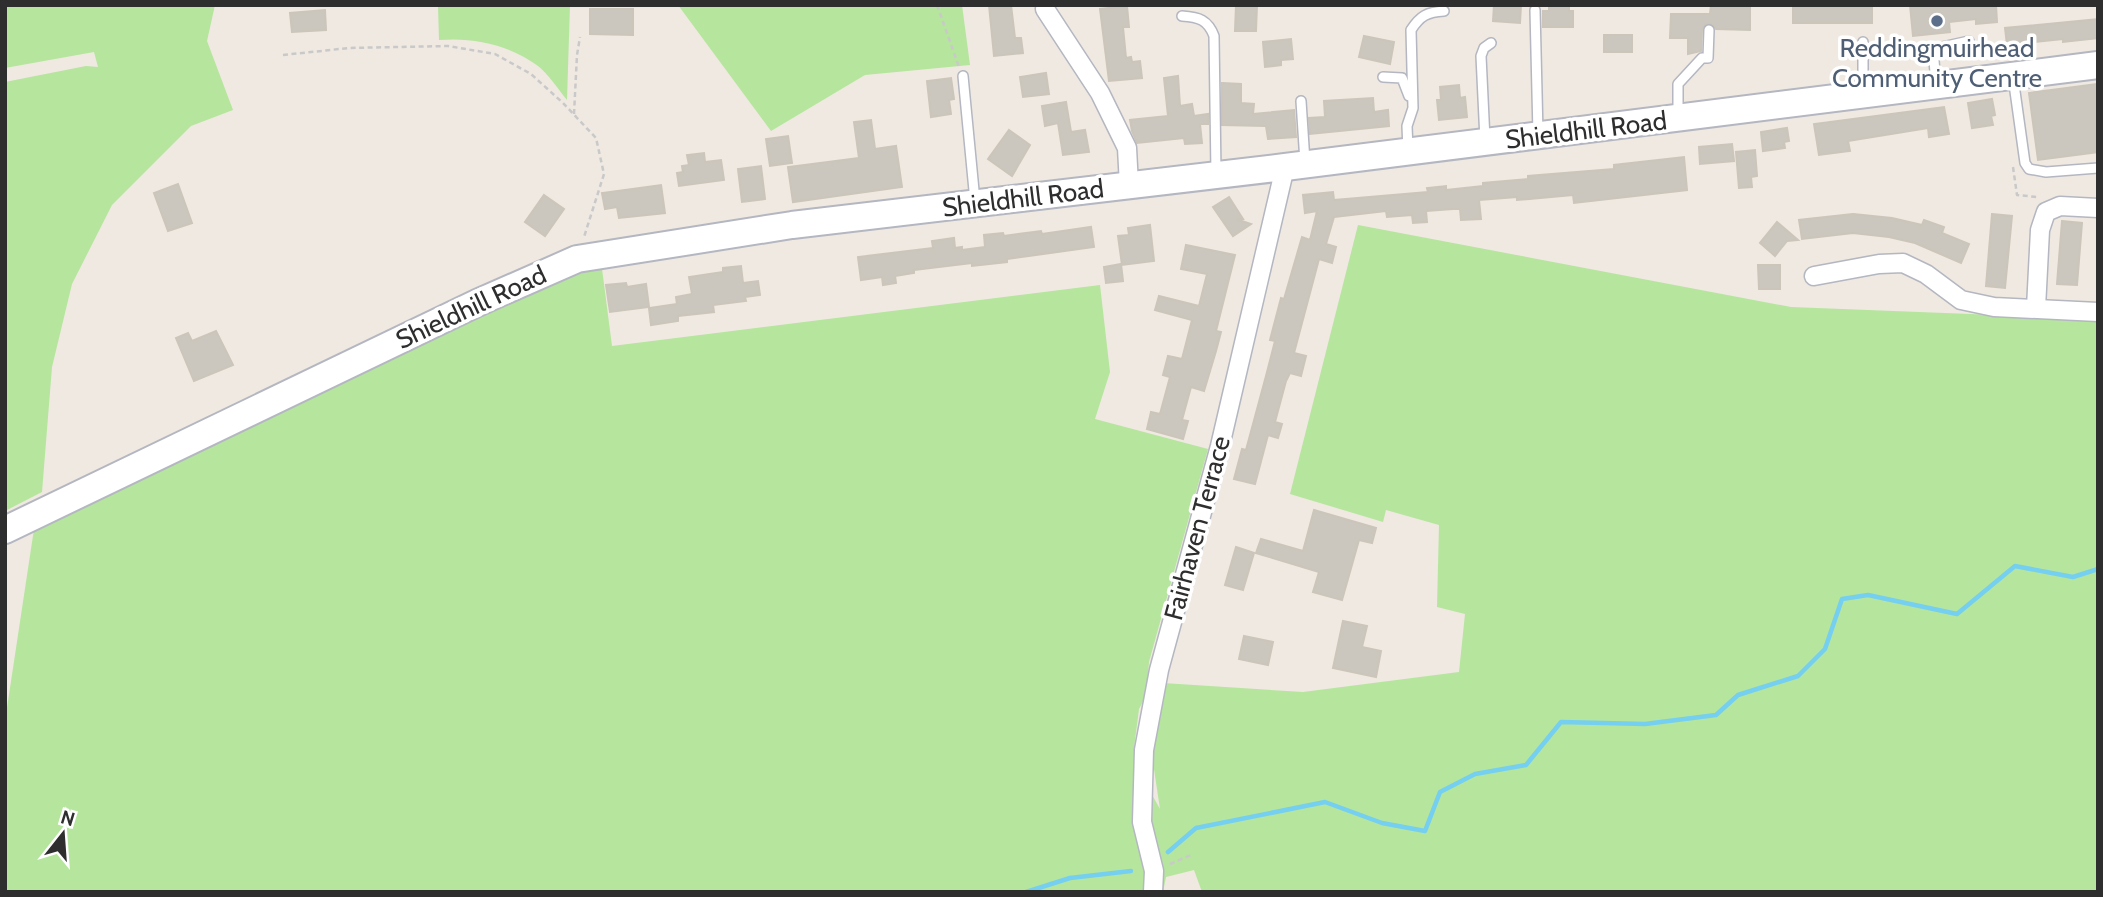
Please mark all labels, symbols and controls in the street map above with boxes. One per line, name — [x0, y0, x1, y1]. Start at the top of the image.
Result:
marker: Reddingmuirhead Community Centre — [1929, 13, 1945, 29]
place label: Reddingmuirhead Community Centre — [1832, 32, 2042, 94]
street label: Shieldhill Road — [1503, 104, 1669, 156]
street label: Shieldhill Road — [940, 172, 1106, 224]
street label: Shieldhill Road — [391, 258, 551, 356]
street label: Fairhaven Terrace — [1157, 432, 1237, 624]
north arrow — [28, 799, 98, 869]
text: N — [58, 805, 78, 831]

